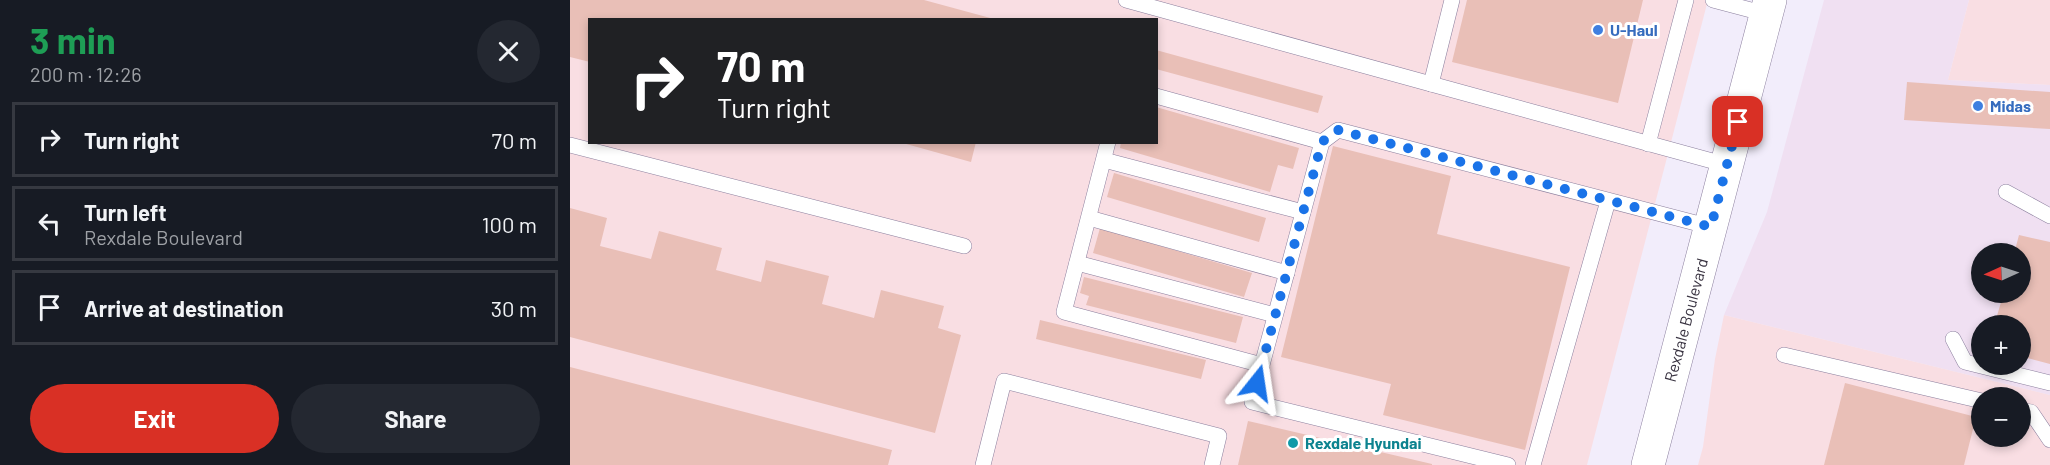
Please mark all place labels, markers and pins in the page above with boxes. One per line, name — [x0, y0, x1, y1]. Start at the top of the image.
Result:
place label: U-Haul — [1610, 20, 1658, 39]
marker: U-Haul — [1591, 23, 1605, 37]
pin — [1712, 96, 1763, 147]
place label: Midas — [1990, 96, 2031, 115]
marker: Midas — [1971, 99, 1985, 113]
place label: Rexdale Hyundai — [1305, 433, 1422, 452]
marker: Rexdale Hyundai — [1286, 436, 1300, 450]

